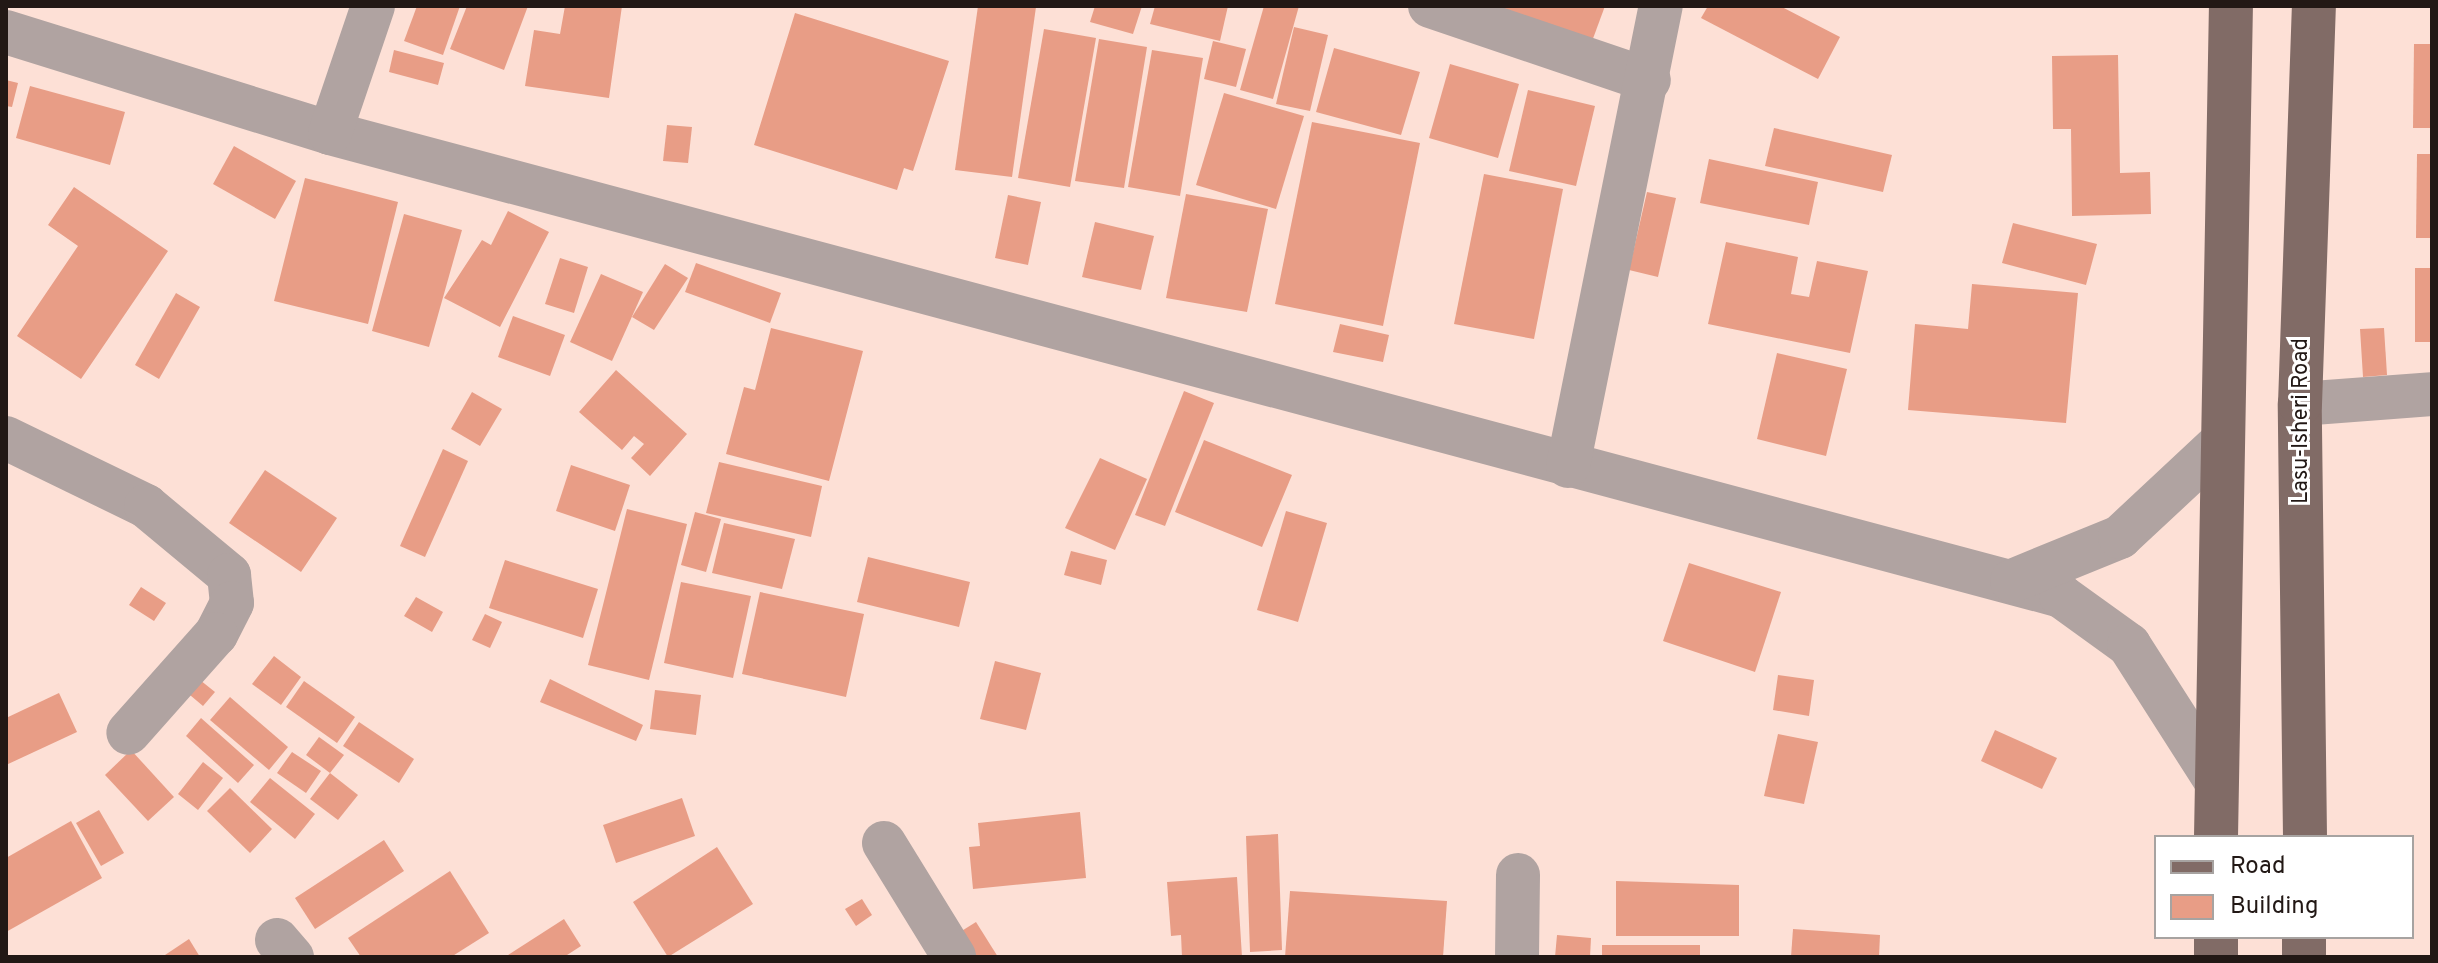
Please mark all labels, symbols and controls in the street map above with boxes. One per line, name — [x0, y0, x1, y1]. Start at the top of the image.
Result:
street label: Lasu-Isheri Road — [2289, 338, 2315, 504]
legend — [2154, 835, 2414, 939]
text: Road — [2230, 852, 2286, 882]
text: Building — [2230, 892, 2319, 922]

